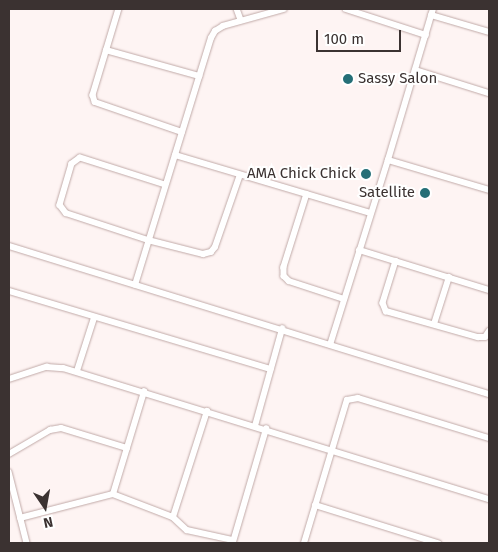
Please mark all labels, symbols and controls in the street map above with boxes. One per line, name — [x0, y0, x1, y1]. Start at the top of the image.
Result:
scale bar — [318, 20, 403, 52]
text: 100 m — [324, 30, 364, 48]
place label: Sassy Salon — [358, 70, 437, 88]
marker: Sassy Salon — [342, 73, 354, 85]
place label: AMA Chick Chick — [247, 165, 356, 183]
marker: AMA Chick Chick — [360, 168, 372, 180]
place label: Satellite — [359, 184, 415, 202]
marker: Satellite — [419, 187, 431, 199]
north arrow — [20, 482, 70, 532]
text: N — [42, 513, 55, 531]

